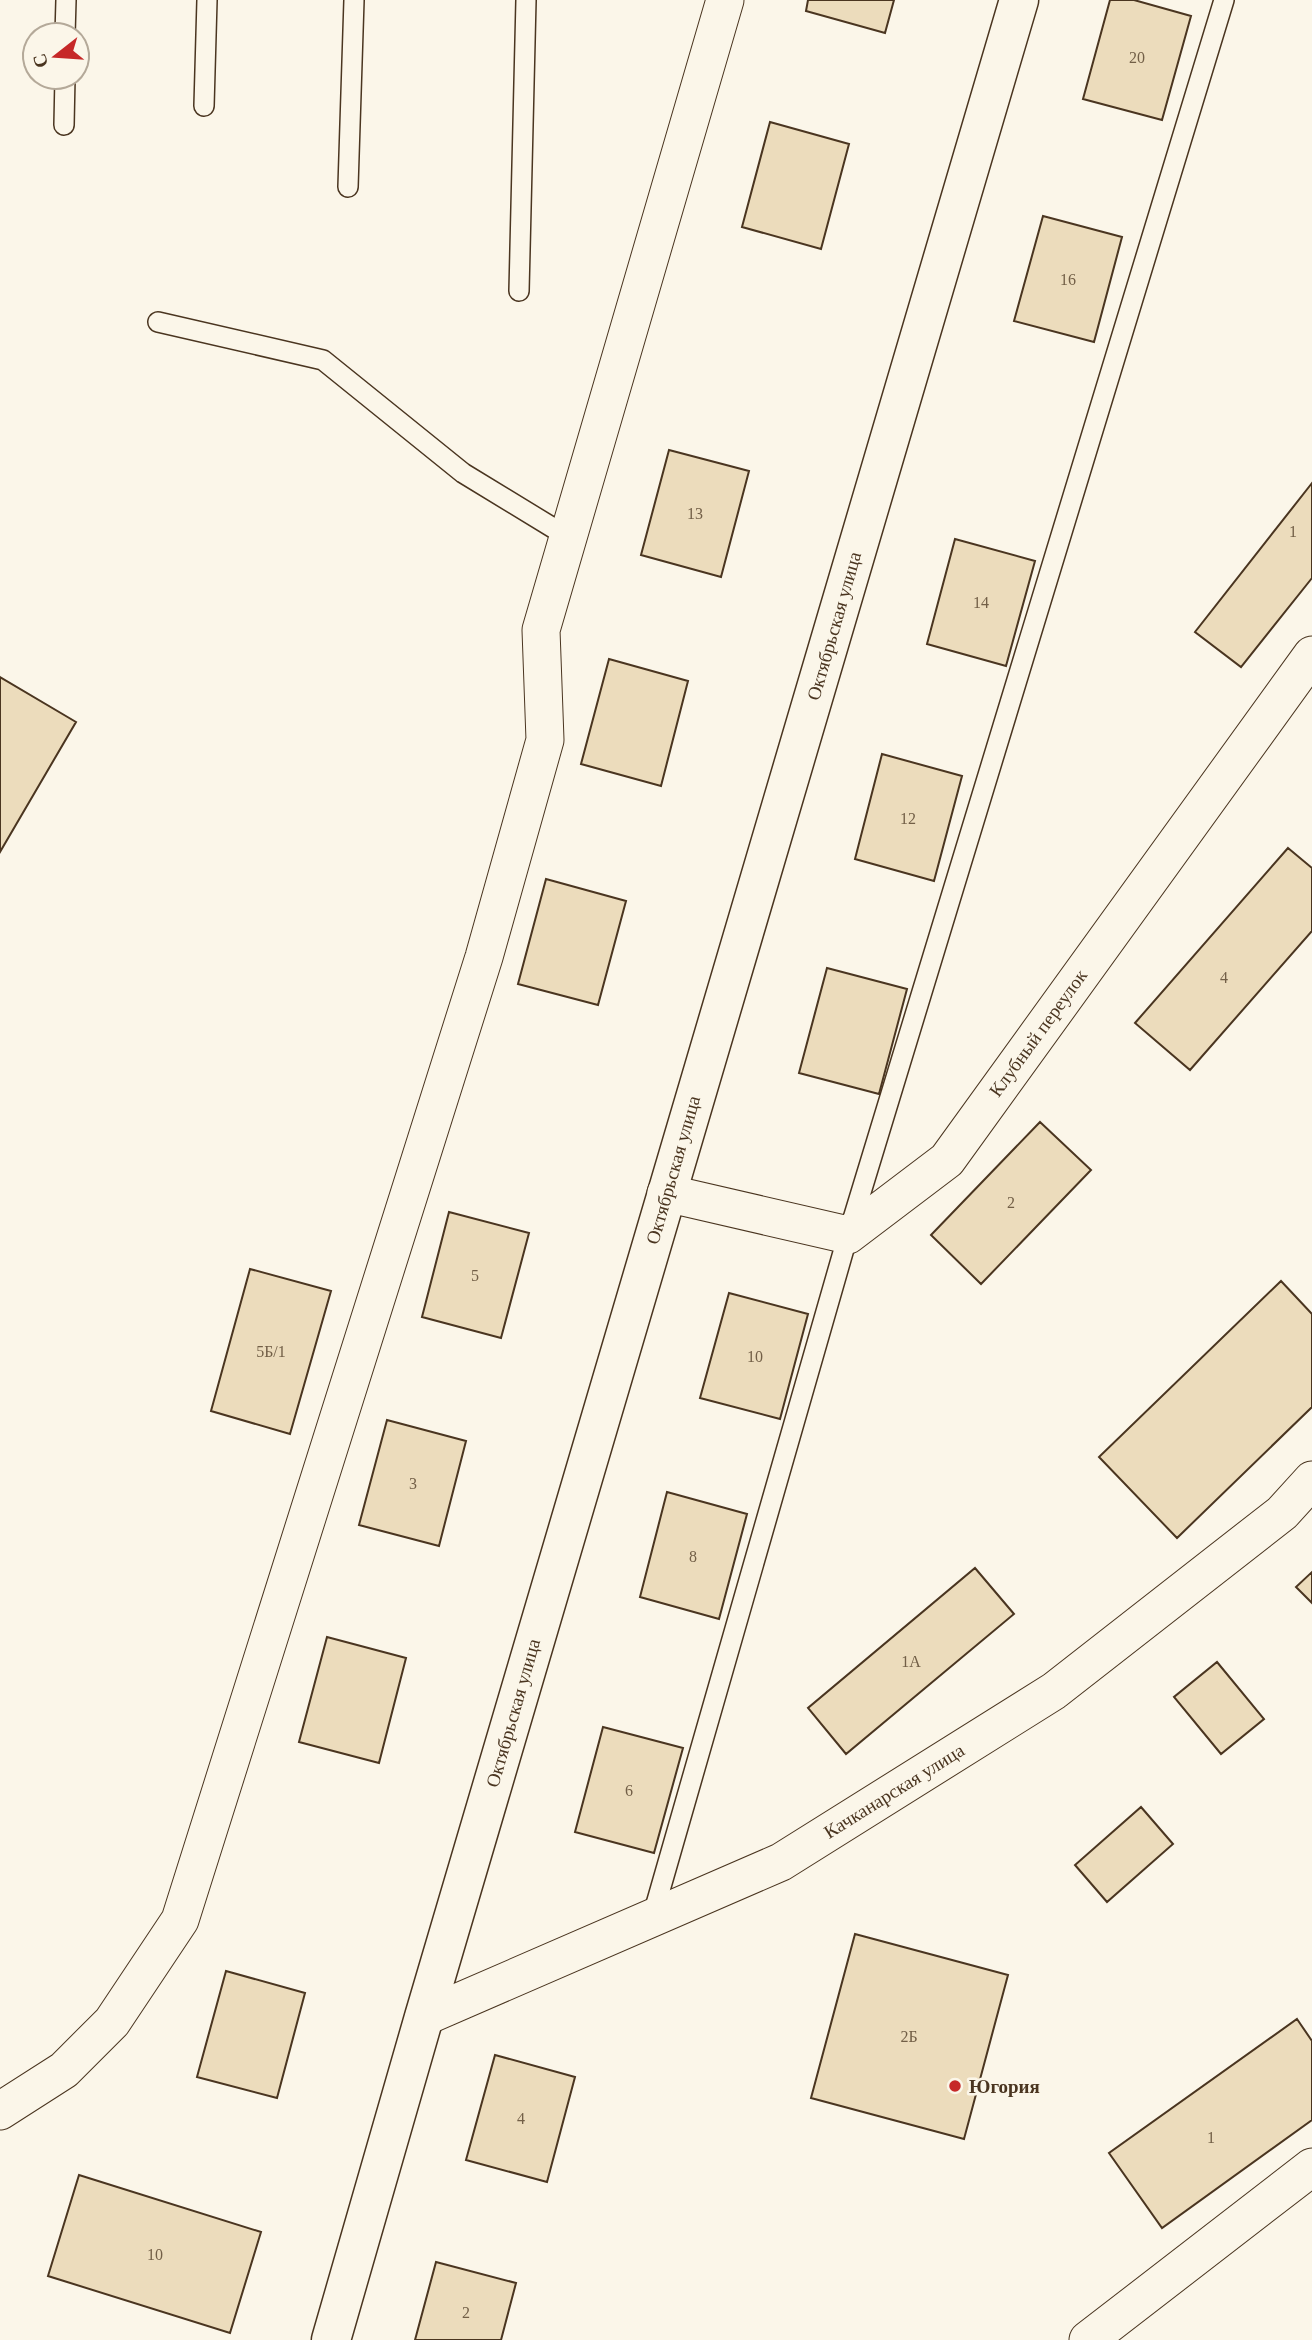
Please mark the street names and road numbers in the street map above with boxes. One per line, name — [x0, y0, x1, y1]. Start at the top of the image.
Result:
street label: Октябрьская улица — [803, 549, 865, 703]
street label: Клубный переулок — [985, 965, 1092, 1101]
street label: Октябрьская улица — [642, 1093, 704, 1247]
street label: Октябрьская улица — [482, 1636, 544, 1790]
street label: Качканарская улица — [820, 1739, 968, 1843]

